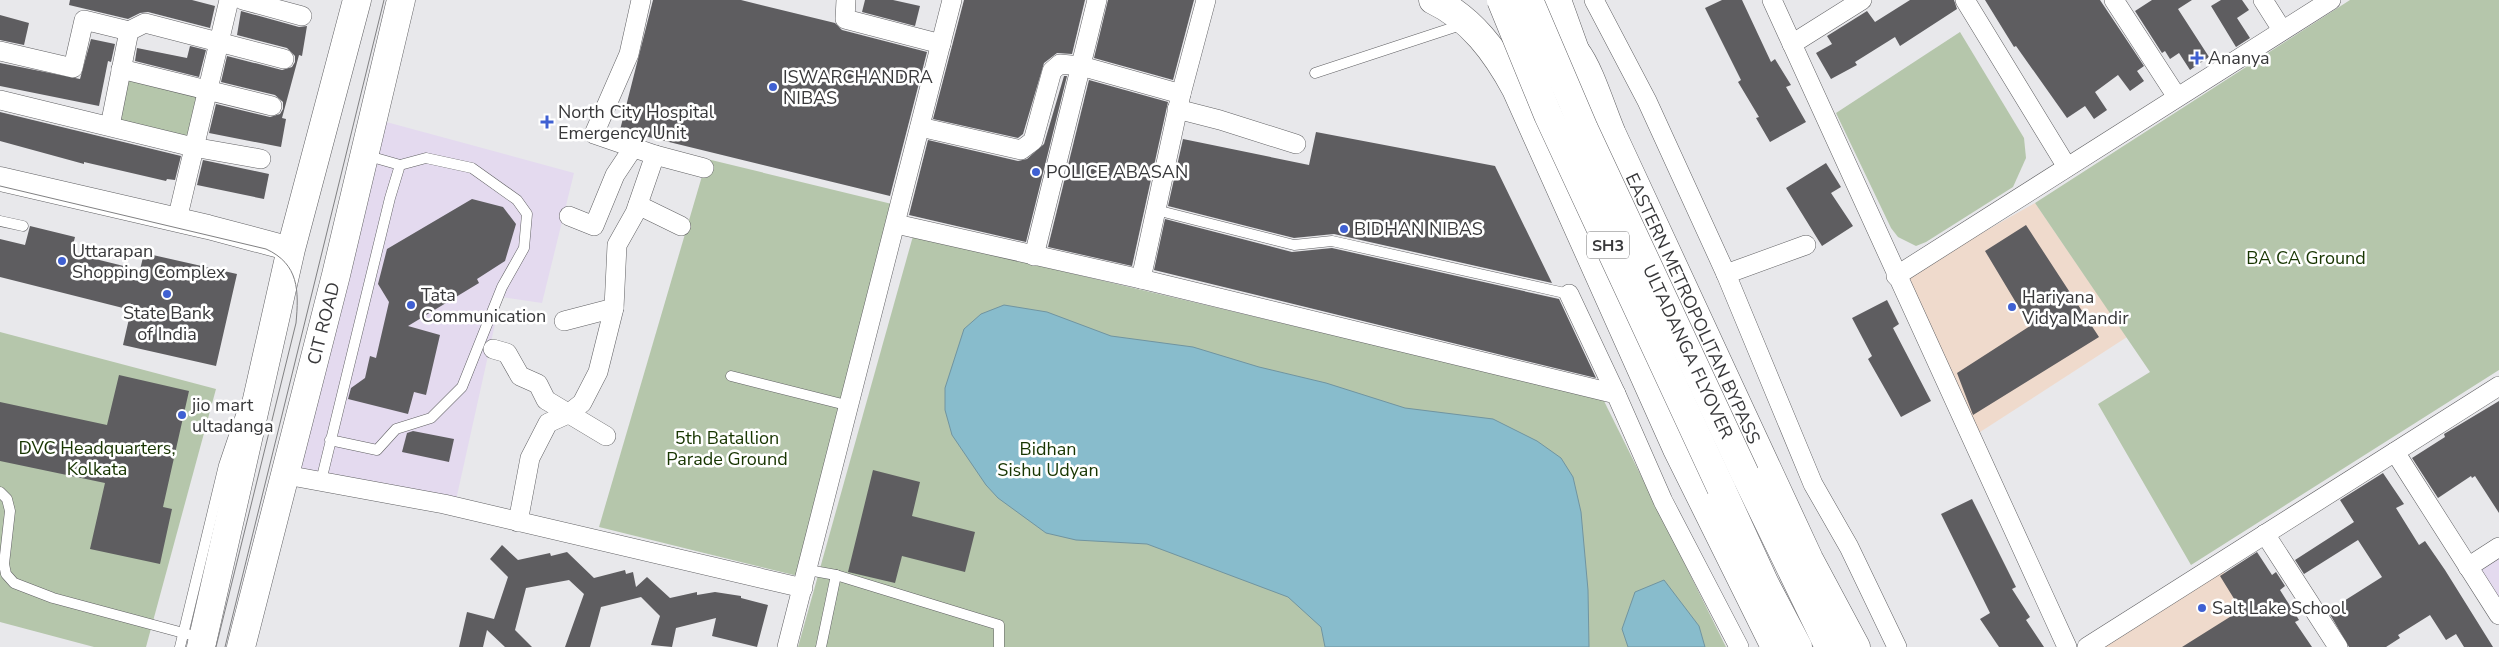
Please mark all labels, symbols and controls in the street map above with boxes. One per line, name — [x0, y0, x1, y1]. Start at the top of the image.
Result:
place label: Ananya — [2208, 46, 2270, 70]
marker: Ananya — [2190, 51, 2204, 65]
place label: ISWARCHANDRA NIBAS — [783, 65, 933, 110]
marker: ISWARCHANDRA NIBAS — [767, 81, 779, 93]
place label: North City Hospital Emergency Unit — [558, 100, 715, 145]
marker: North City Hospital Emergency Unit — [540, 115, 554, 129]
place label: POLICE ABASAN — [1046, 160, 1188, 184]
marker: POLICE ABASAN — [1030, 166, 1042, 178]
street label: EASTERN METROPOLITAN BYPASS — [1620, 169, 1766, 448]
place label: BIDHAN NIBAS — [1354, 217, 1483, 241]
marker: BIDHAN NIBAS — [1338, 223, 1350, 235]
road number: SH3 — [1587, 232, 1629, 258]
place label: Uttarapan Shopping Complex — [72, 239, 226, 284]
park label: BA CA Ground — [2246, 246, 2366, 270]
marker: Uttarapan Shopping Complex — [56, 255, 68, 267]
street label: ULTADANGA FLYOVER — [1637, 261, 1739, 443]
street label: CIT ROAD — [302, 280, 346, 367]
place label: Tata Communication — [421, 283, 546, 328]
place label: Hariyana Vidya Mandir — [2021, 285, 2129, 330]
marker: State Bank of India — [161, 288, 173, 300]
marker: Tata Communication — [405, 299, 417, 311]
place label: State Bank of India — [123, 301, 212, 346]
marker: Hariyana Vidya Mandir — [2006, 301, 2018, 313]
place label: jio mart ultadanga — [190, 393, 273, 438]
marker: jio mart ultadanga — [176, 409, 188, 421]
park label: 5th Batallion Parade Ground — [666, 426, 788, 471]
park label: DVC Headquarters, Kolkata — [18, 436, 176, 481]
park label: Bidhan Sishu Udyan — [997, 437, 1099, 482]
place label: Salt Lake School — [2212, 596, 2347, 620]
marker: Salt Lake School — [2196, 602, 2208, 614]

